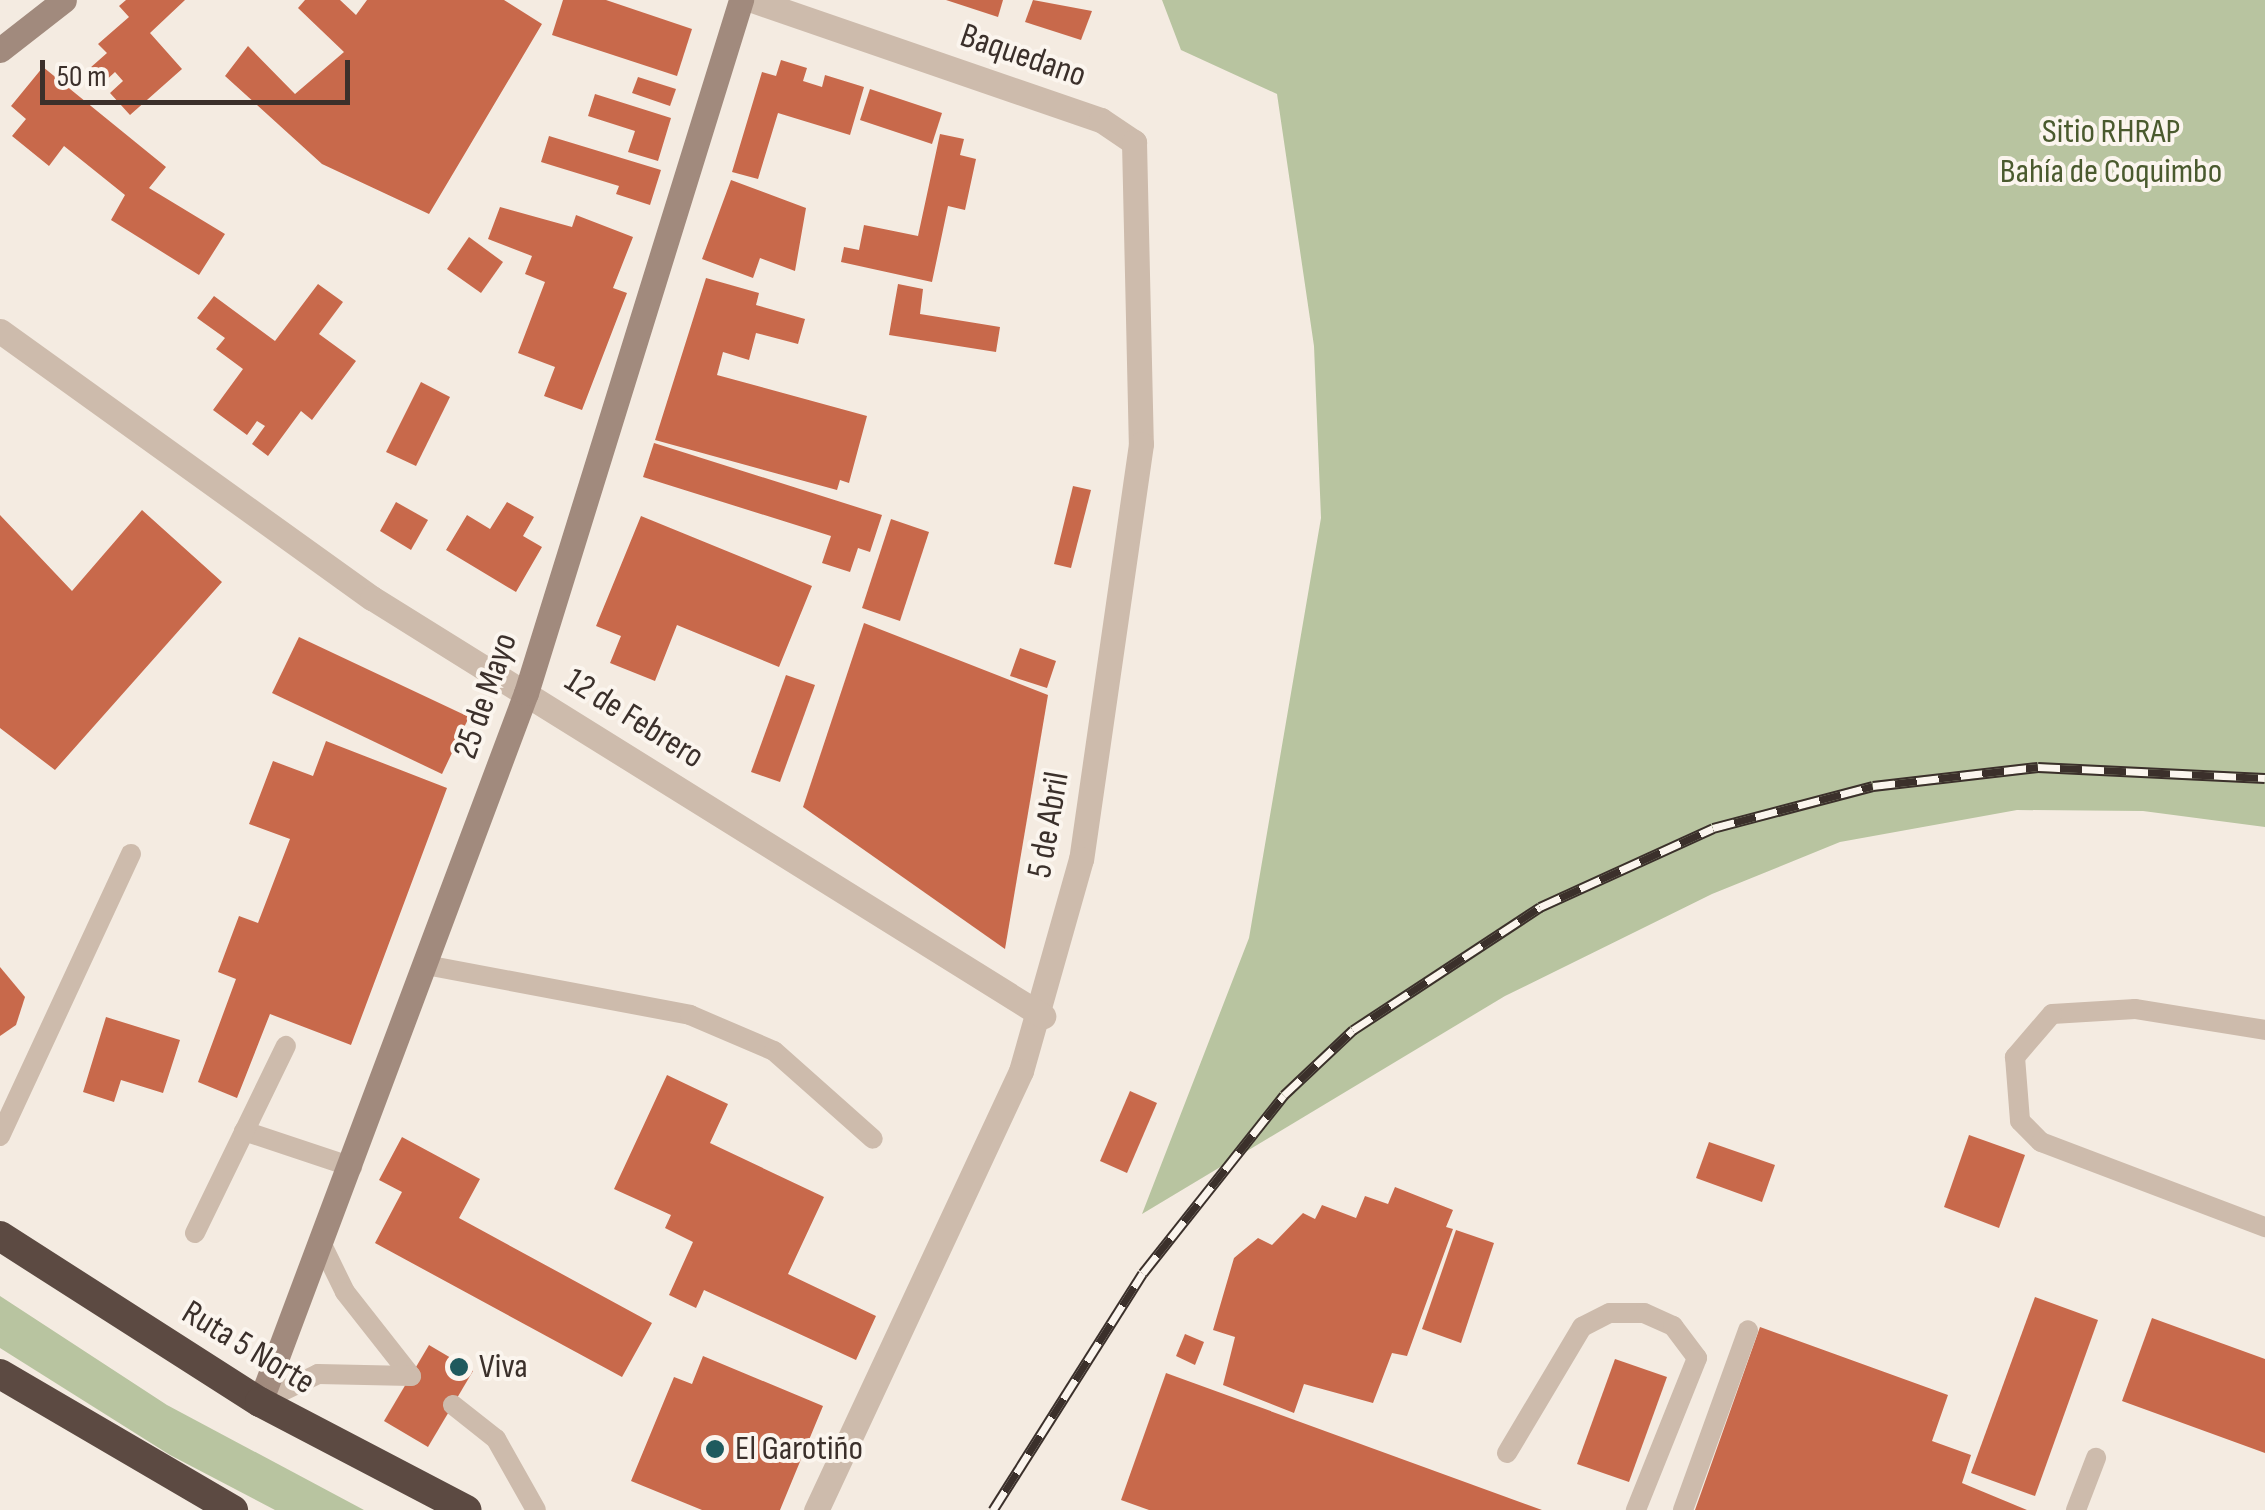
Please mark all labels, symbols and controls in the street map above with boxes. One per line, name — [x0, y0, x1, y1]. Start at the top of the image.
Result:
street label: Baquedano — [955, 15, 1091, 97]
scale bar — [45, 40, 355, 102]
text: 50 m — [57, 59, 106, 95]
park label: Sitio RHRAP Bahía de Coquimbo — [2000, 111, 2222, 193]
street label: 25 de Mayo — [445, 628, 527, 764]
street label: 12 de Febrero — [557, 660, 711, 778]
street label: 5 de Abril — [1019, 769, 1079, 881]
street label: Ruta 5 Norte — [174, 1292, 322, 1404]
place label: Viva — [479, 1346, 528, 1388]
marker: Viva — [448, 1356, 470, 1378]
place label: El Garotiño — [735, 1428, 863, 1470]
marker: El Garotiño — [704, 1438, 726, 1460]

